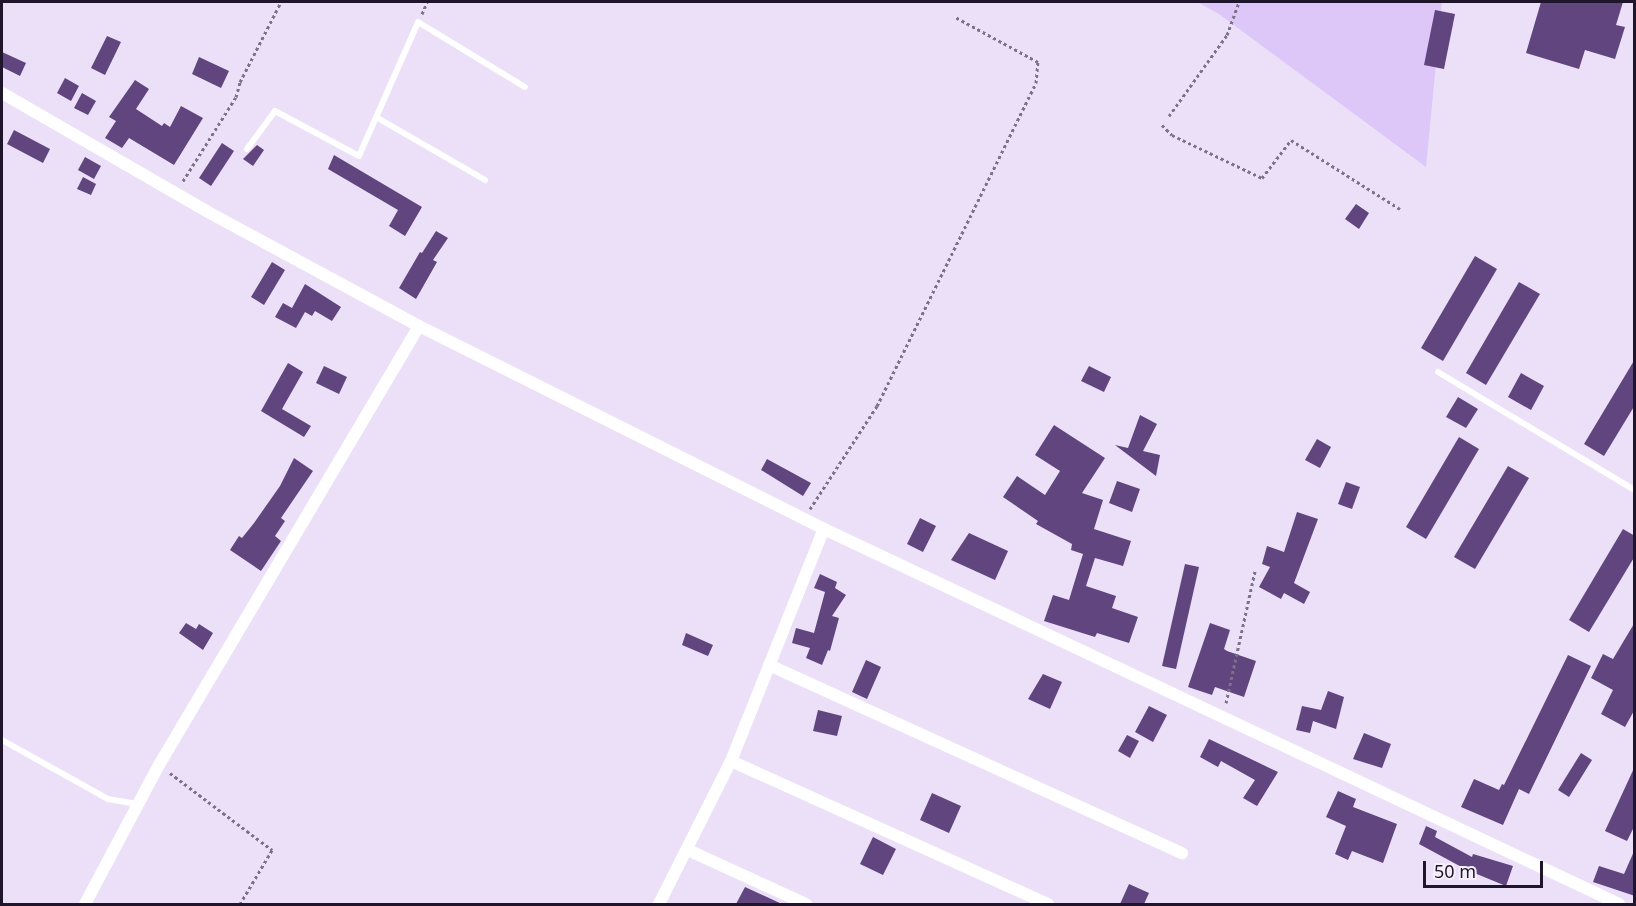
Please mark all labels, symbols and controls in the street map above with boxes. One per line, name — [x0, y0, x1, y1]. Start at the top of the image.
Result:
scale bar — [1426, 849, 1546, 887]
text: 50 m — [1434, 859, 1476, 883]

